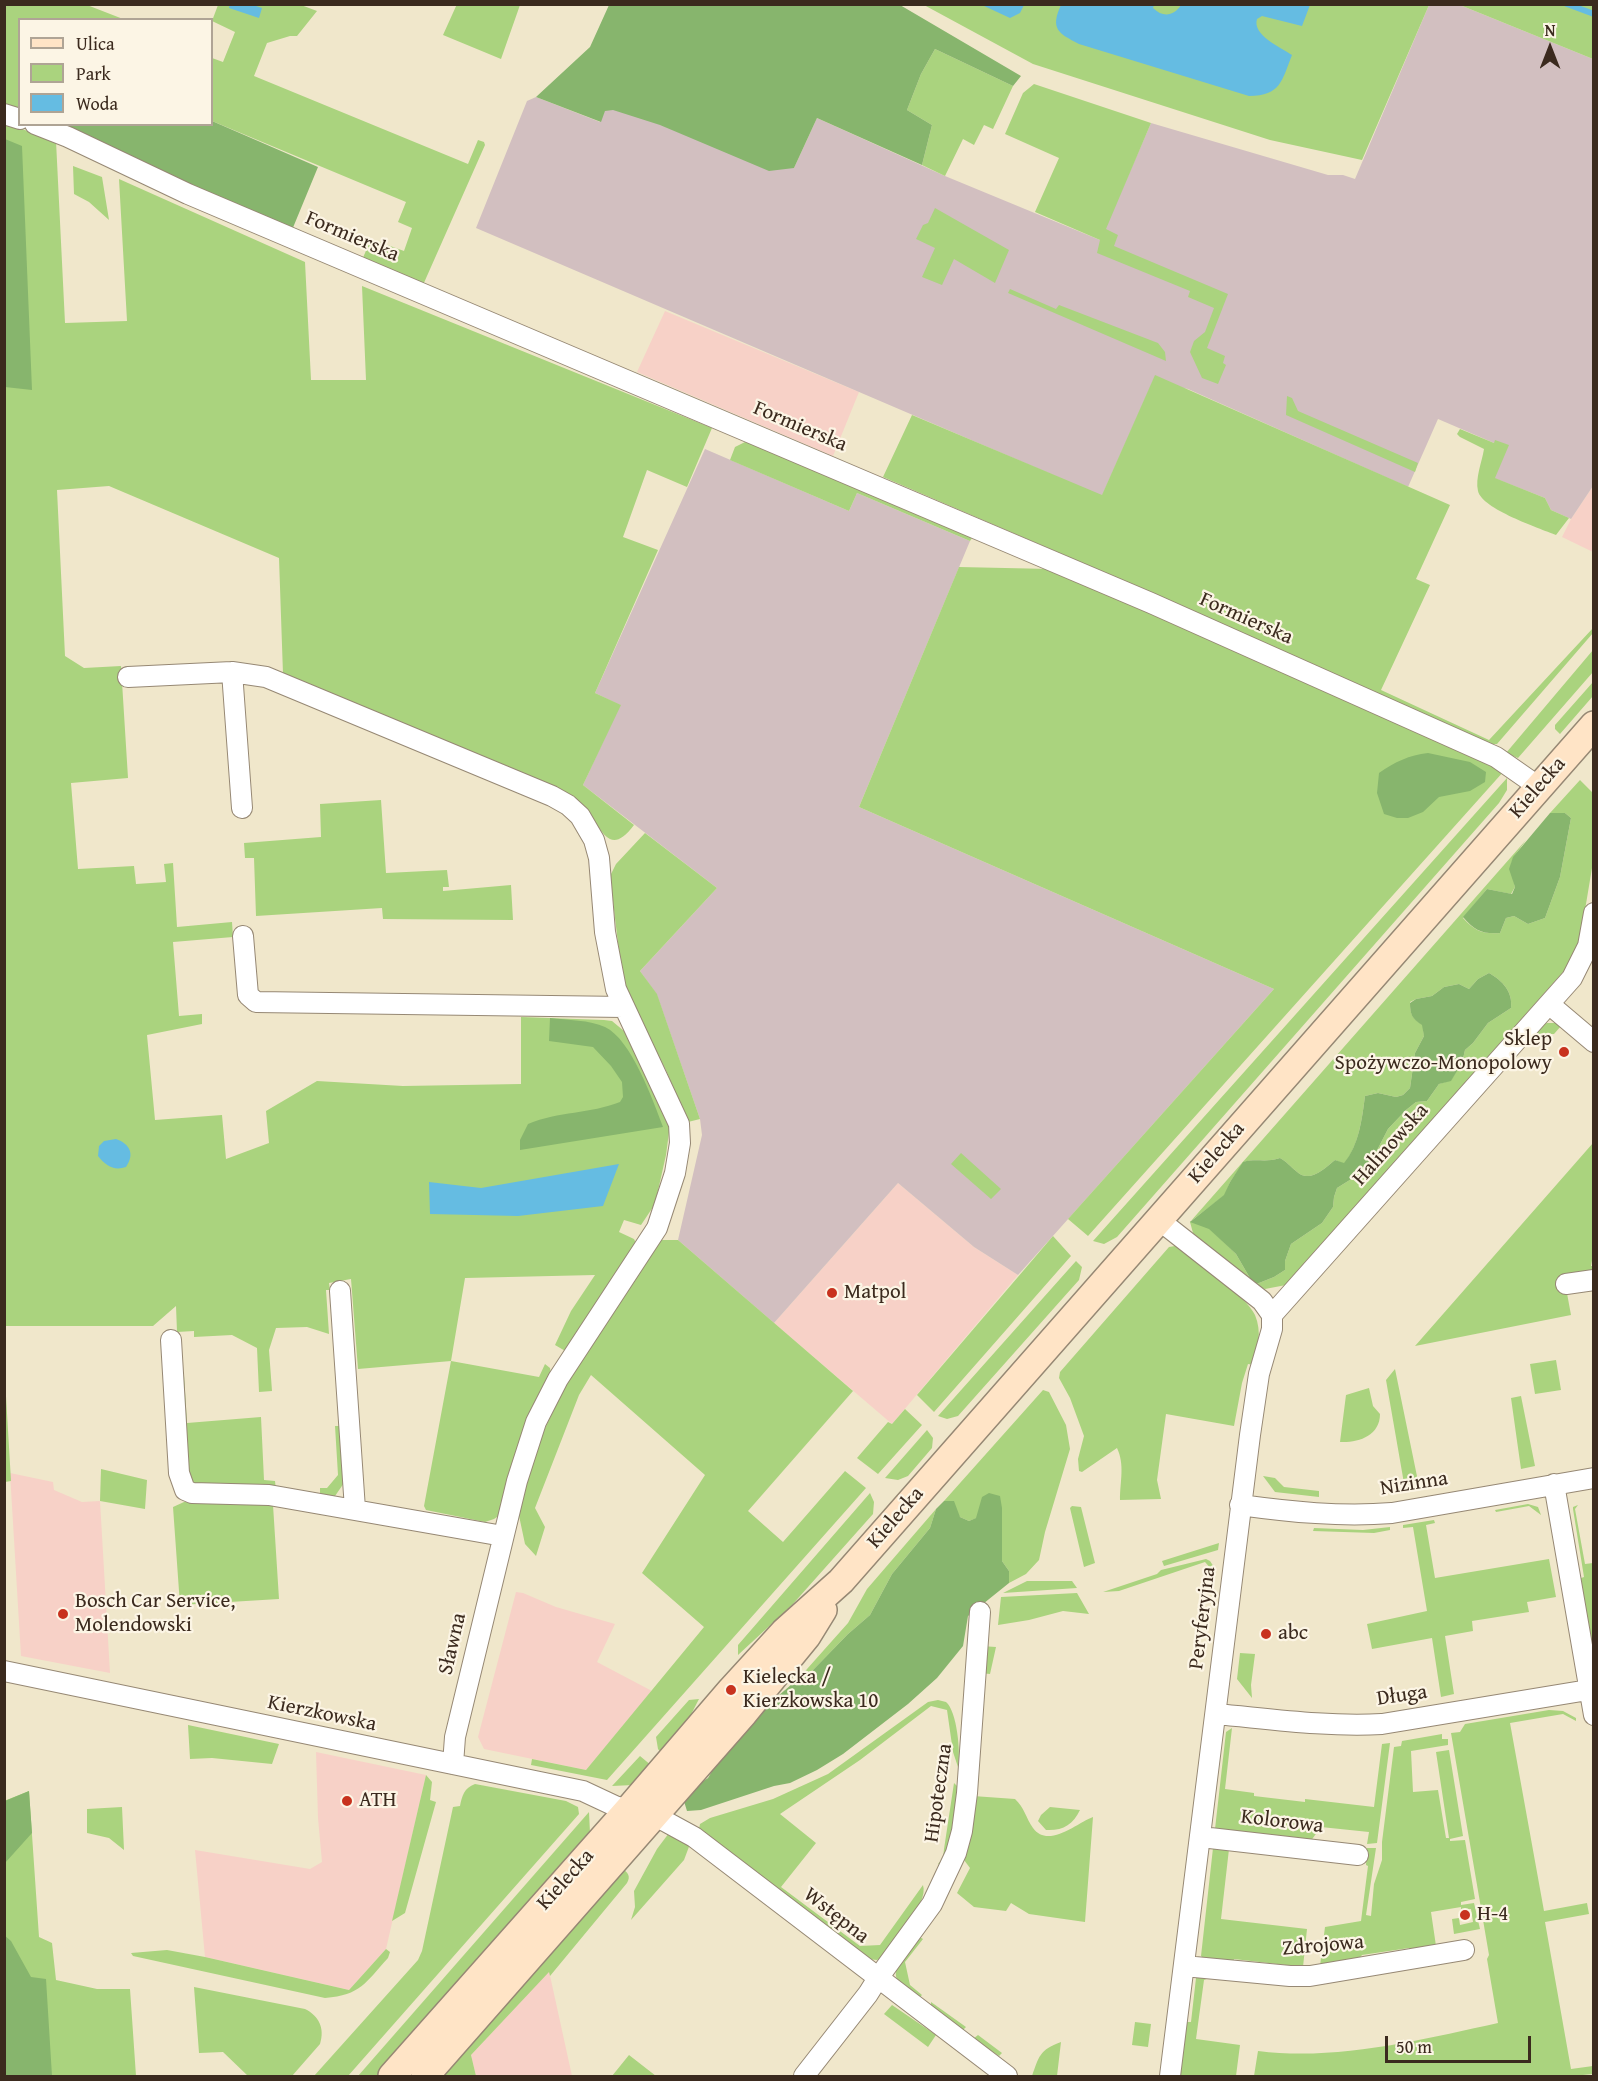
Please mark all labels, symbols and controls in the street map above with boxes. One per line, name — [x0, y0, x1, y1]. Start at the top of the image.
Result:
legend — [18, 18, 213, 126]
north arrow — [1520, 18, 1580, 78]
text: N — [1545, 18, 1555, 42]
text: Ulica — [76, 30, 114, 57]
text: Park — [76, 60, 111, 87]
text: Woda — [76, 90, 118, 117]
street label: Formierska — [301, 206, 403, 268]
street label: Formierska — [749, 396, 851, 458]
street label: Formierska — [1196, 587, 1296, 651]
street label: Kielecka — [1504, 752, 1572, 824]
place label: Sklep Spożywczo-Monopolowy — [1335, 1027, 1552, 1077]
marker: Sklep Spożywczo-Monopolowy — [1557, 1045, 1571, 1059]
street label: Halinowska — [1348, 1099, 1434, 1191]
street label: Kielecka — [1183, 1117, 1251, 1189]
place label: Matpol — [844, 1280, 906, 1306]
marker: Matpol — [825, 1286, 839, 1300]
street label: Nizinna — [1378, 1466, 1450, 1502]
street label: Kielecka — [862, 1482, 930, 1554]
street label: Peryferyjna — [1184, 1565, 1222, 1671]
place label: Bosch Car Service, Molendowski — [75, 1589, 235, 1639]
marker: Bosch Car Service, Molendowski — [56, 1607, 70, 1621]
street label: Sławna — [434, 1611, 472, 1677]
place label: abc — [1278, 1621, 1308, 1647]
marker: abc — [1259, 1627, 1273, 1641]
place label: Kielecka / Kierzkowska 10 — [743, 1665, 878, 1715]
street label: Długa — [1375, 1680, 1429, 1712]
marker: Kielecka / Kierzkowska 10 — [724, 1683, 738, 1697]
street label: Kierzkowska — [265, 1690, 379, 1738]
street label: Hipoteczna — [920, 1742, 958, 1844]
place label: ATH — [359, 1788, 396, 1814]
marker: ATH — [340, 1794, 354, 1808]
street label: Kolorowa — [1239, 1804, 1325, 1840]
street label: Kielecka — [532, 1844, 600, 1916]
street label: Wstępna — [798, 1883, 874, 1949]
place label: H-4 — [1477, 1902, 1508, 1928]
marker: H-4 — [1458, 1908, 1472, 1922]
street label: Zdrojowa — [1281, 1930, 1365, 1962]
scale bar — [1388, 2024, 1534, 2062]
text: 50 m — [1396, 2033, 1432, 2060]

